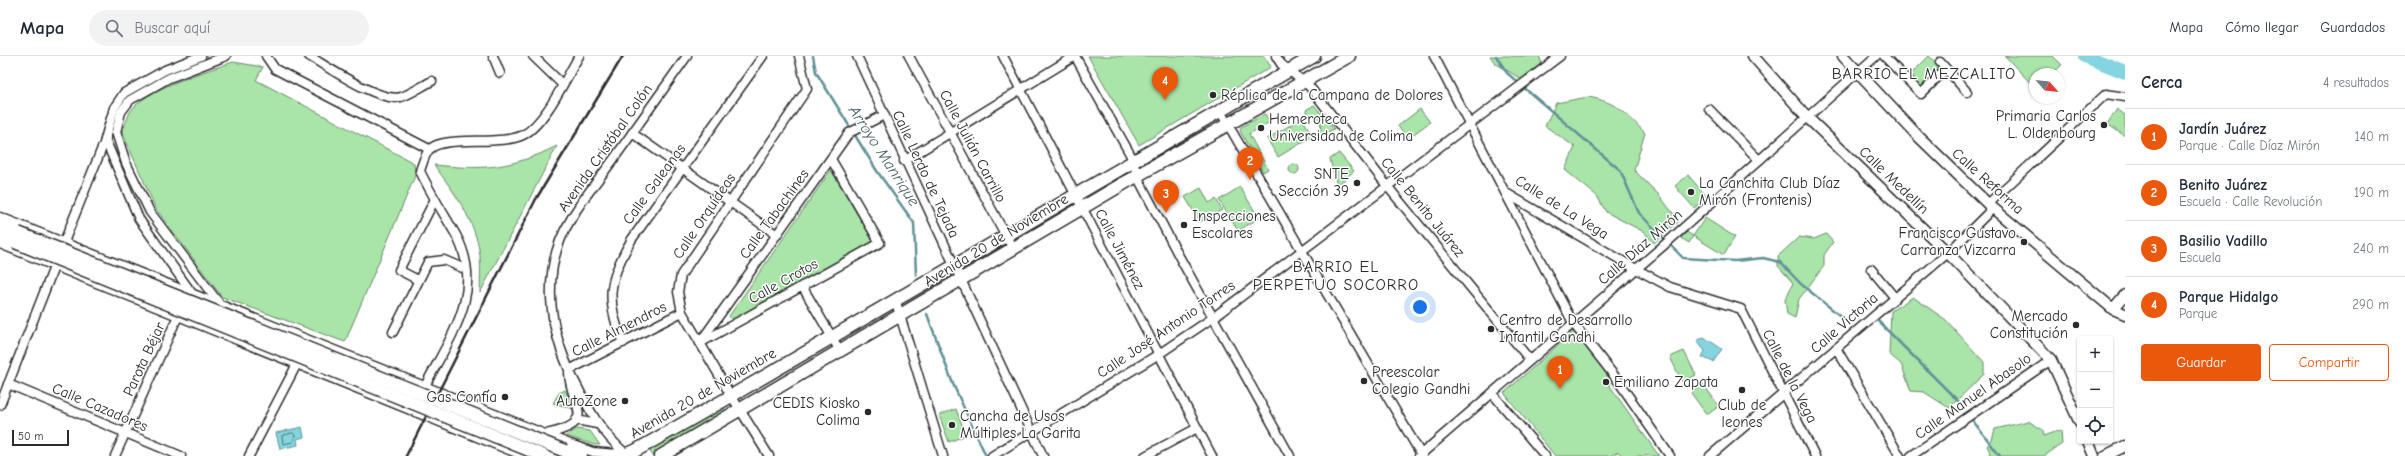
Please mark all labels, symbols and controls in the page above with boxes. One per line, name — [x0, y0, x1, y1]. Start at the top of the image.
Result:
search box — [89, 10, 369, 46]
text: Mapa — [20, 17, 65, 39]
icon: search — [103, 17, 125, 39]
text: Buscar aquí — [135, 19, 210, 37]
text: Mapa — [2170, 19, 2203, 36]
text: Cómo llegar — [2225, 19, 2298, 36]
text: Guardados — [2320, 19, 2385, 36]
district label: BARRIO EL MEZCALITO — [1832, 65, 2016, 83]
pin: 4 — [1152, 67, 1178, 100]
north arrow — [2029, 68, 2065, 104]
text: Cerca — [2141, 73, 2183, 92]
text: 4 resultados — [2323, 75, 2389, 90]
street label: Avenida Cristóbal Colón — [554, 81, 656, 215]
place label: Réplica de la Campana de Dolores — [1221, 86, 1443, 104]
street label: Calle Julián Carrillo — [936, 87, 1010, 205]
marker: Réplica de la Campana de Dolores — [1208, 90, 1218, 100]
water label: Arroyo Manrique — [844, 101, 923, 210]
street label: Calle Lerdo de Tejada — [889, 107, 963, 241]
place label: Primaria Carlos L. Oldenbourg — [1996, 107, 2096, 142]
place label: Hemeroteca Universidad de Colima — [1269, 110, 1413, 145]
marker: Primaria Carlos L. Oldenbourg — [2099, 120, 2109, 130]
text: Jardín Juárez — [2179, 120, 2266, 138]
marker: Hemeroteca Universidad de Colima — [1256, 123, 1266, 133]
text: 1 — [2151, 129, 2157, 144]
text: 140 m — [2355, 129, 2389, 144]
text: Parque · Calle Díaz Mirón — [2179, 138, 2320, 153]
street label: Calle Galeanas — [619, 140, 689, 228]
street label: Calle Medellín — [1855, 142, 1933, 218]
street label: Calle Reforma — [1948, 144, 2028, 218]
pin: 2 — [1237, 147, 1263, 180]
street label: Calle Benito Juárez — [1377, 153, 1469, 261]
place label: SNTE Sección 39 — [1279, 165, 1349, 200]
street label: Calle Tabachines — [735, 166, 813, 262]
street label: Calle Orquídeas — [669, 170, 739, 262]
street label: Calle de La Vega — [1512, 171, 1612, 243]
place label: La Canchita Club Díaz Mirón (Frontenis) — [1699, 174, 1840, 209]
text: Benito Juárez — [2179, 176, 2267, 194]
marker: SNTE Sección 39 — [1352, 178, 1362, 188]
pin: 3 — [1153, 180, 1179, 213]
text: 2 — [2151, 185, 2157, 200]
text: 190 m — [2354, 185, 2389, 200]
marker: La Canchita Club Díaz Mirón (Frontenis) — [1686, 187, 1696, 197]
street label: Avenida 20 de Noviembre — [920, 189, 1072, 290]
text: Escuela · Calle Revolución — [2179, 194, 2322, 209]
street label: Calle Díaz Mirón — [1594, 205, 1686, 289]
street label: Calle Jiménez — [1091, 206, 1149, 293]
place label: Inspecciones Escolares — [1192, 207, 1276, 242]
marker: Inspecciones Escolares — [1179, 220, 1189, 230]
place label: Francisco Gustavo Carranza Vizcarra — [1898, 224, 2016, 259]
text: Basilio Vadillo — [2179, 232, 2268, 250]
marker: Francisco Gustavo Carranza Vizcarra — [2019, 237, 2029, 247]
text: 3 — [2151, 241, 2157, 256]
text: 240 m — [2353, 241, 2389, 256]
text: Escuela — [2179, 250, 2221, 265]
street label: Calle Crotos — [745, 255, 821, 307]
district label: BARRIO EL PERPETUO SOCORRO — [1253, 258, 1419, 294]
street label: Calle José Antonio Torres — [1094, 276, 1238, 382]
text: Parque Hidalgo — [2179, 288, 2278, 306]
street label: Calle Victoria — [1807, 289, 1881, 357]
street label: Calle Almendros — [569, 297, 669, 361]
your location — [1410, 297, 1430, 317]
text: 4 — [2151, 297, 2157, 312]
text: 290 m — [2352, 297, 2389, 312]
text: Parque — [2179, 306, 2217, 321]
place label: Mercado Constitución — [1990, 307, 2068, 342]
place label: Centro de Desarrollo Infantil Gandhi — [1499, 311, 1632, 346]
street label: Parota Béjar — [119, 319, 169, 399]
marker: Mercado Constitución — [2071, 320, 2081, 330]
marker: Centro de Desarrollo Infantil Gandhi — [1486, 324, 1496, 334]
street label: Calle de la Vega — [1759, 326, 1821, 426]
map controls — [2077, 336, 2113, 444]
button: + — [2077, 336, 2113, 372]
street label: Avenida 20 de Noviembre — [627, 344, 780, 442]
button: Guardar — [2141, 344, 2261, 381]
button: Compartir — [2269, 344, 2389, 381]
street label: Calle Manuel Abasolo — [1911, 349, 2035, 443]
pin: 1 — [1547, 356, 1573, 389]
place label: Preescolar Colegio Gandhi — [1372, 363, 1470, 398]
button: − — [2077, 372, 2113, 408]
place label: Emiliano Zapata — [1614, 373, 1718, 391]
marker: Preescolar Colegio Gandhi — [1359, 376, 1369, 386]
marker: Emiliano Zapata — [1601, 377, 1611, 387]
street label: Calle Cazadores — [49, 379, 151, 435]
marker: Club de leones — [1737, 385, 1747, 395]
place label: Gas Confía — [426, 388, 497, 406]
marker: Gas Confía — [500, 392, 510, 402]
place label: AutoZone — [556, 392, 617, 410]
place label: CEDIS Kiosko Colima — [773, 394, 860, 429]
marker: AutoZone — [620, 396, 630, 406]
place label: Club de leones — [1718, 396, 1767, 431]
marker: CEDIS Kiosko Colima — [863, 407, 873, 417]
place label: Cancha de Usos Múltiples La Garita — [960, 407, 1081, 442]
button: locate — [2077, 408, 2113, 444]
marker: Cancha de Usos Múltiples La Garita — [947, 420, 957, 430]
scale bar — [12, 428, 69, 447]
text: 50 m — [18, 430, 43, 443]

